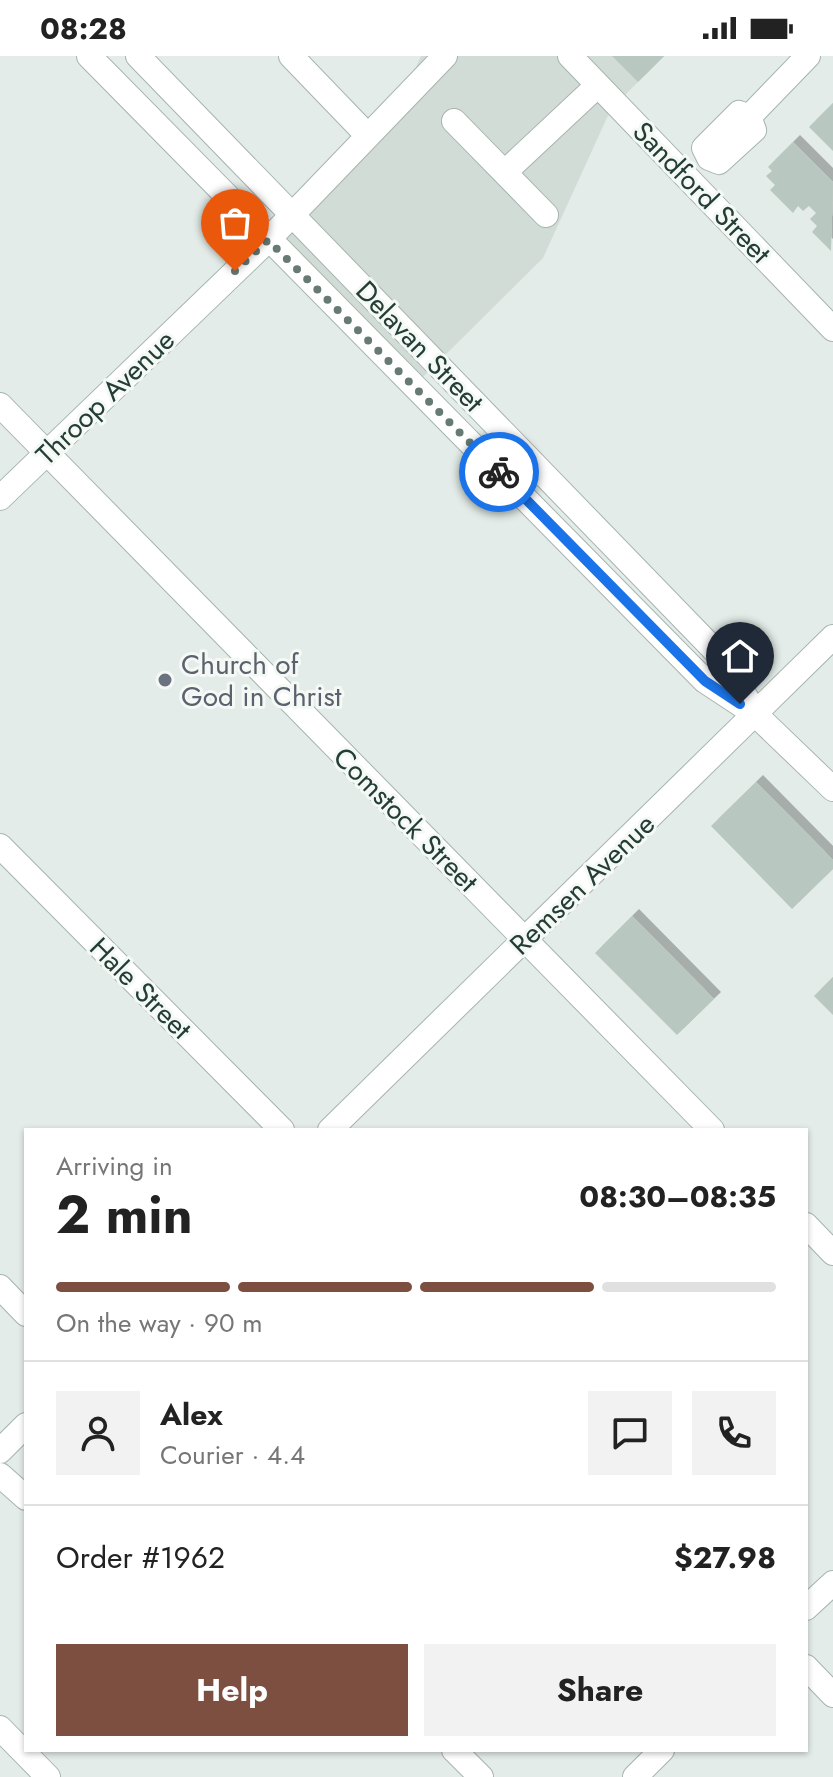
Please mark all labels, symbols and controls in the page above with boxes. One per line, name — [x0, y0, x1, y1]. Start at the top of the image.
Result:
text: 08:28 — [40, 7, 127, 50]
street label: Sandford Street — [623, 112, 780, 273]
pin — [201, 189, 269, 271]
icon: bag — [213, 201, 257, 245]
street label: Delavan Street — [346, 271, 493, 422]
street label: Throop Avenue — [27, 320, 184, 474]
courier — [459, 432, 539, 512]
icon: bike — [477, 450, 521, 494]
pin — [706, 622, 774, 704]
icon: home — [718, 634, 762, 678]
place label: Church of God in Christ — [181, 644, 342, 717]
marker: Church of God in Christ — [156, 671, 174, 689]
street label: Comstock Street — [324, 738, 488, 901]
street label: Remsen Avenue — [501, 804, 664, 964]
street label: Hale Street — [80, 928, 201, 1049]
text: Arriving in — [56, 1147, 173, 1185]
text: 08:30–08:35 — [579, 1175, 776, 1218]
text: 2 min — [56, 1177, 193, 1253]
text: On the way · 90 m — [56, 1304, 263, 1342]
button: person — [56, 1391, 140, 1475]
button: chat — [588, 1391, 672, 1475]
button: phone — [692, 1391, 776, 1475]
text: Alex — [160, 1393, 223, 1436]
text: Courier · 4.4 — [160, 1436, 305, 1474]
text: Order #1962 — [56, 1536, 225, 1579]
text: $27.98 — [674, 1536, 776, 1579]
button: Help — [56, 1644, 408, 1736]
button: Share — [424, 1644, 776, 1736]

